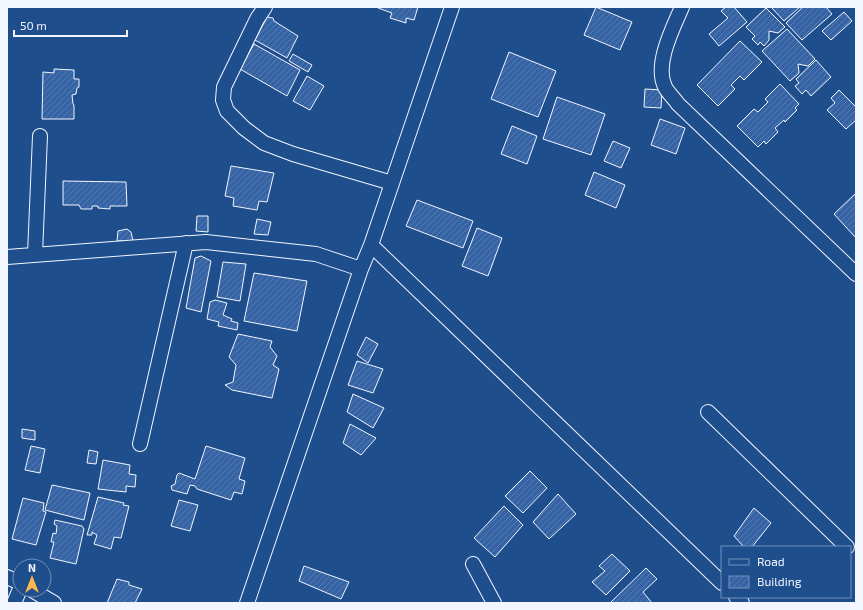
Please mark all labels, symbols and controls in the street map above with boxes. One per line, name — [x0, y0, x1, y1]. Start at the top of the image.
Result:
scale bar — [14, 12, 127, 38]
text: 50 m — [20, 18, 47, 32]
legend — [721, 546, 851, 598]
text: Road — [757, 554, 785, 568]
north arrow — [12, 558, 52, 598]
text: N — [28, 561, 36, 574]
text: Building — [757, 574, 802, 588]

